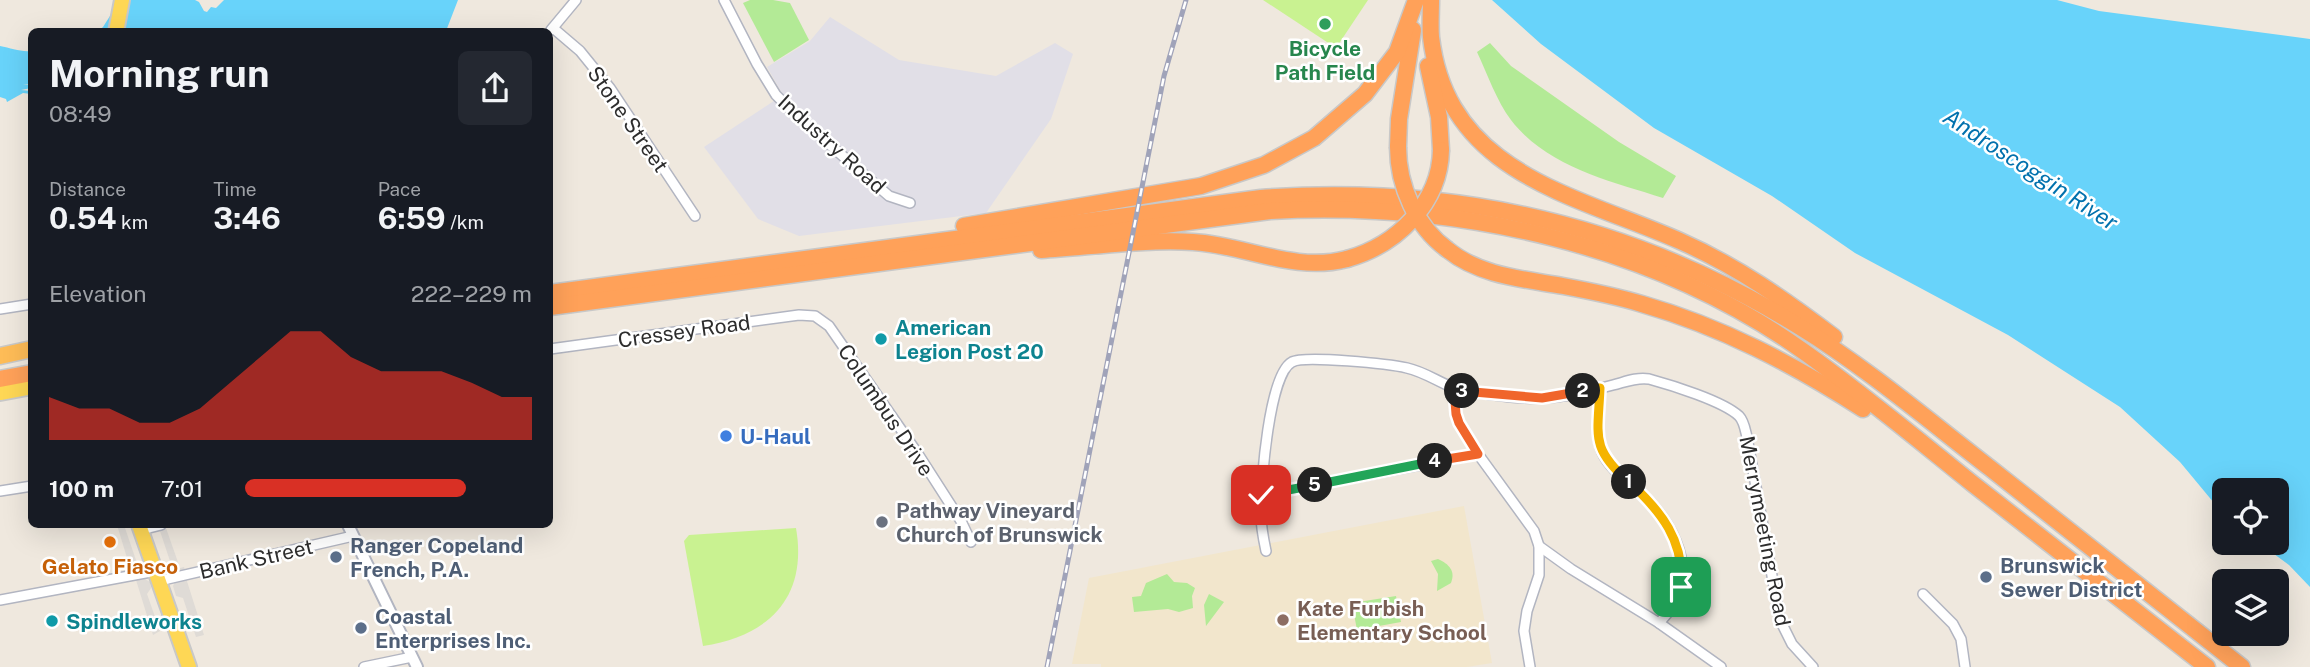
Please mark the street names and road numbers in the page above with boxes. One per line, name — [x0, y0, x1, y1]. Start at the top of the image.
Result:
street label: Stone Street — [582, 61, 674, 177]
street label: Industry Road — [773, 89, 891, 199]
street label: Cressey Road — [616, 309, 752, 353]
street label: Columbus Drive — [833, 339, 939, 481]
street label: Merrymeeting Road — [1734, 434, 1796, 628]
street label: Bank Street — [197, 534, 315, 584]

